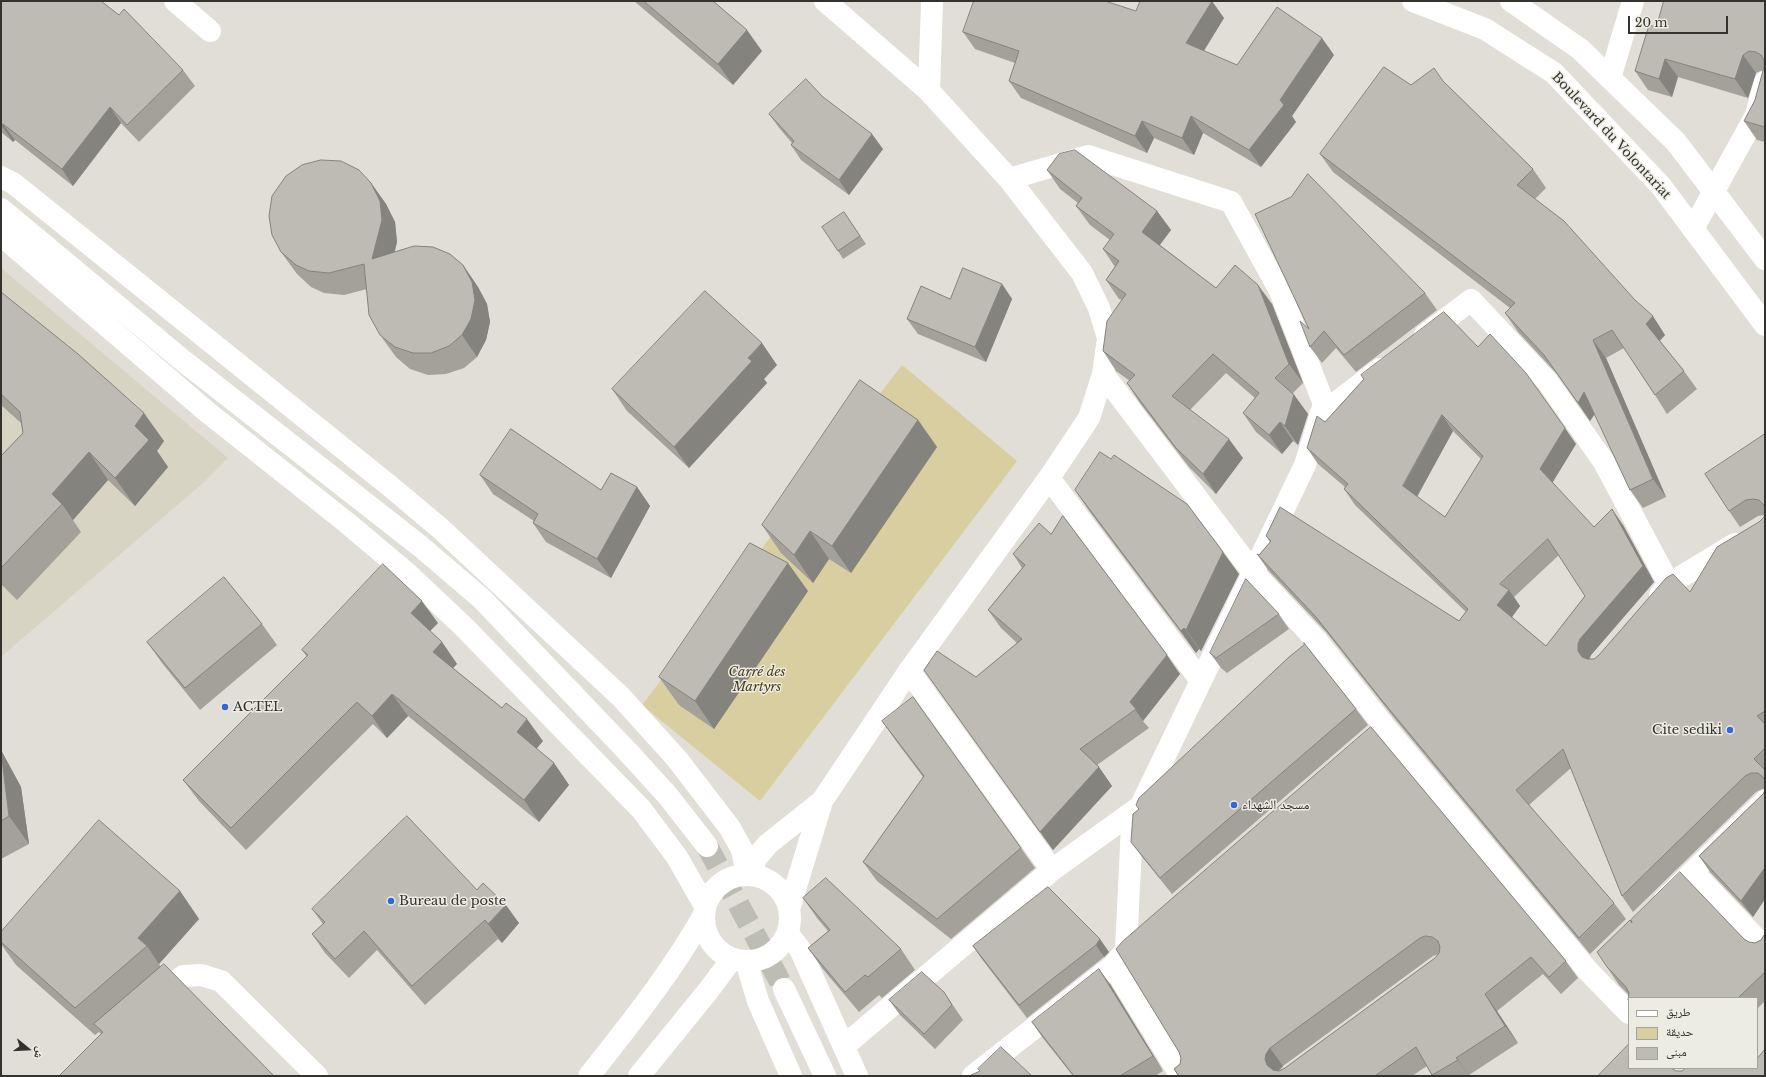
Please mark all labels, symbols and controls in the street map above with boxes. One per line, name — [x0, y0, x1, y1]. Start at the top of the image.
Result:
scale bar — [1630, 8, 1730, 34]
text: 20 m — [1635, 15, 1667, 30]
street label: Boulevard du Volontariat — [1548, 69, 1674, 203]
park label: Carré des Martyrs — [729, 664, 785, 695]
place label: ACTEL — [233, 699, 283, 715]
marker: ACTEL — [220, 702, 230, 712]
place label: Cite sediki — [1652, 722, 1722, 738]
marker: Cite sediki — [1725, 725, 1735, 735]
place label: مسجد الشهداء — [1242, 797, 1309, 813]
marker: مسجد الشهداء — [1229, 800, 1239, 810]
place label: Bureau de poste — [399, 893, 506, 909]
marker: Bureau de poste — [386, 896, 396, 906]
legend — [1628, 997, 1758, 1069]
text: طريق — [1666, 1004, 1691, 1019]
text: حديقة — [1666, 1024, 1694, 1039]
north arrow — [8, 1029, 48, 1069]
text: مبنى — [1666, 1044, 1687, 1059]
text: ش — [31, 1045, 48, 1060]

